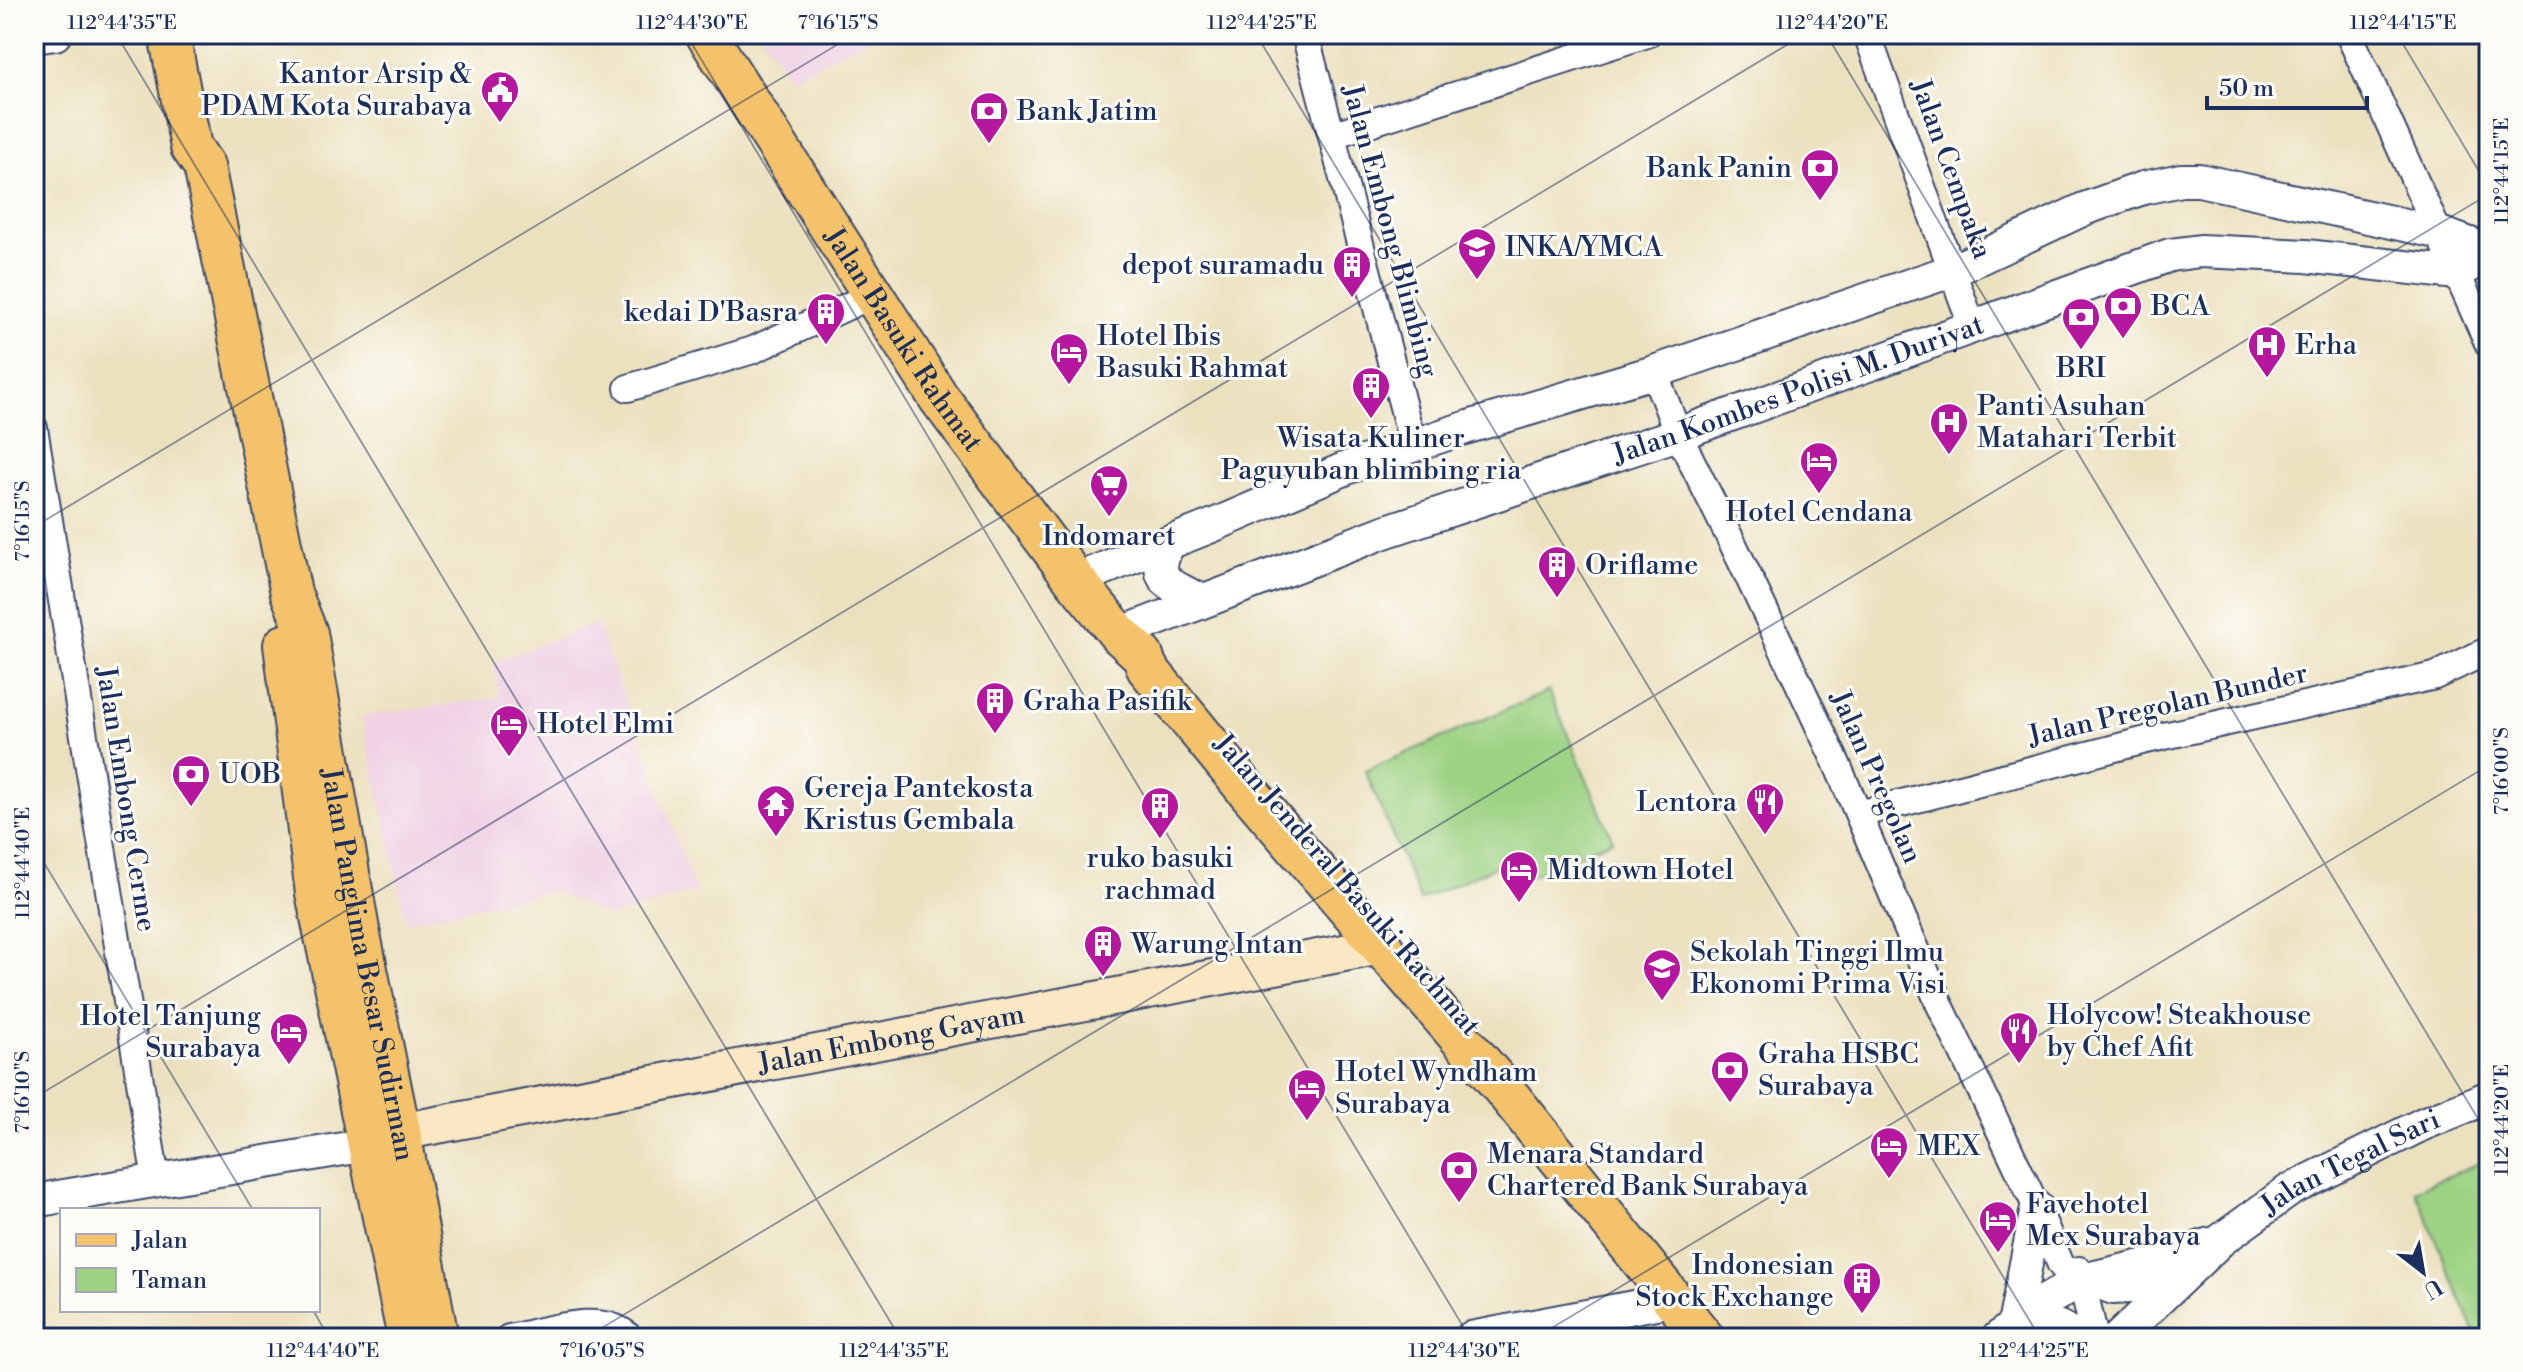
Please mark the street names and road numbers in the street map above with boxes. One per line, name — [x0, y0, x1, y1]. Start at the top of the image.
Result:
street label: Jalan Cempaka — [1902, 73, 2000, 264]
street label: Jalan Embong Blimbing — [1334, 80, 1446, 382]
street label: Jalan Basuki Rahmat — [816, 220, 991, 459]
street label: Jalan Kombes Polisi M. Duriyat — [1607, 307, 1988, 472]
street label: Jalan Pregolan Bunder — [2024, 656, 2311, 754]
street label: Jalan Embong Cerme — [88, 663, 164, 934]
street label: Jalan Pregolan — [1822, 684, 1930, 869]
street label: Jalan Jenderal Basuki Rachmat — [1205, 726, 1488, 1043]
street label: Jalan Panglima Besar Sudirman — [313, 764, 423, 1164]
street label: Jalan Embong Gayam — [754, 996, 1027, 1081]
street label: Jalan Tegal Sari — [2253, 1101, 2445, 1224]

